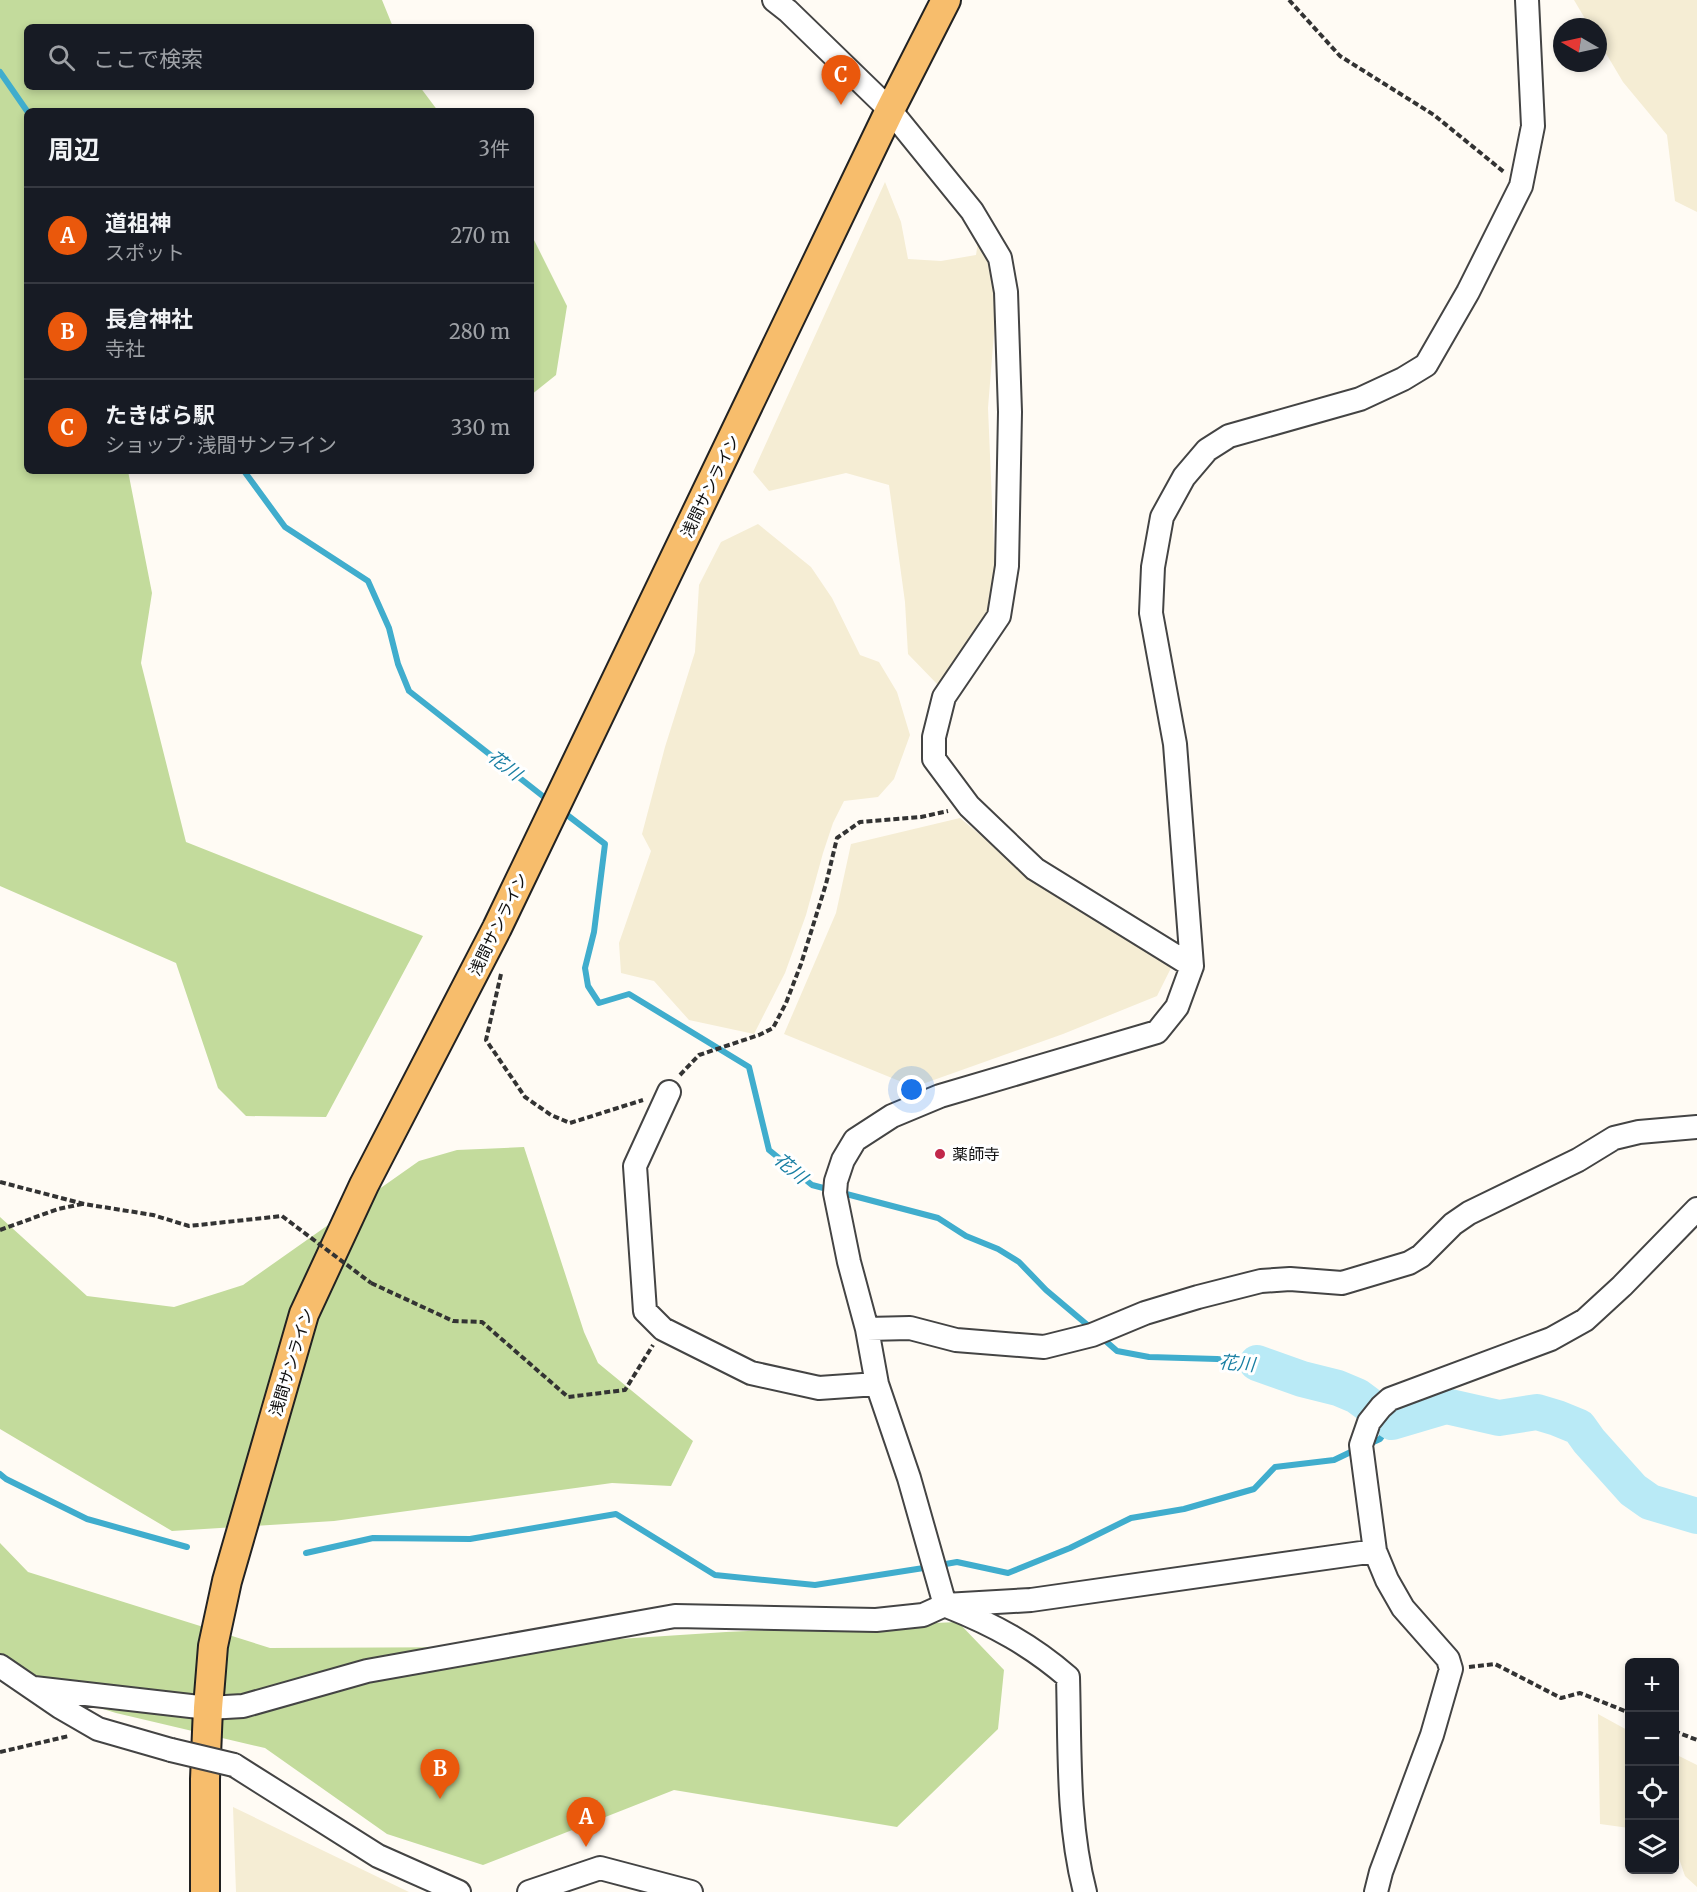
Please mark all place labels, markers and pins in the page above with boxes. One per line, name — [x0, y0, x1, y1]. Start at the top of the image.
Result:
pin: C — [822, 56, 860, 105]
place label: 薬師寺 — [952, 1144, 1000, 1164]
marker: 薬師寺 — [933, 1147, 947, 1161]
pin: B — [420, 1750, 460, 1799]
pin: A — [566, 1798, 606, 1847]

